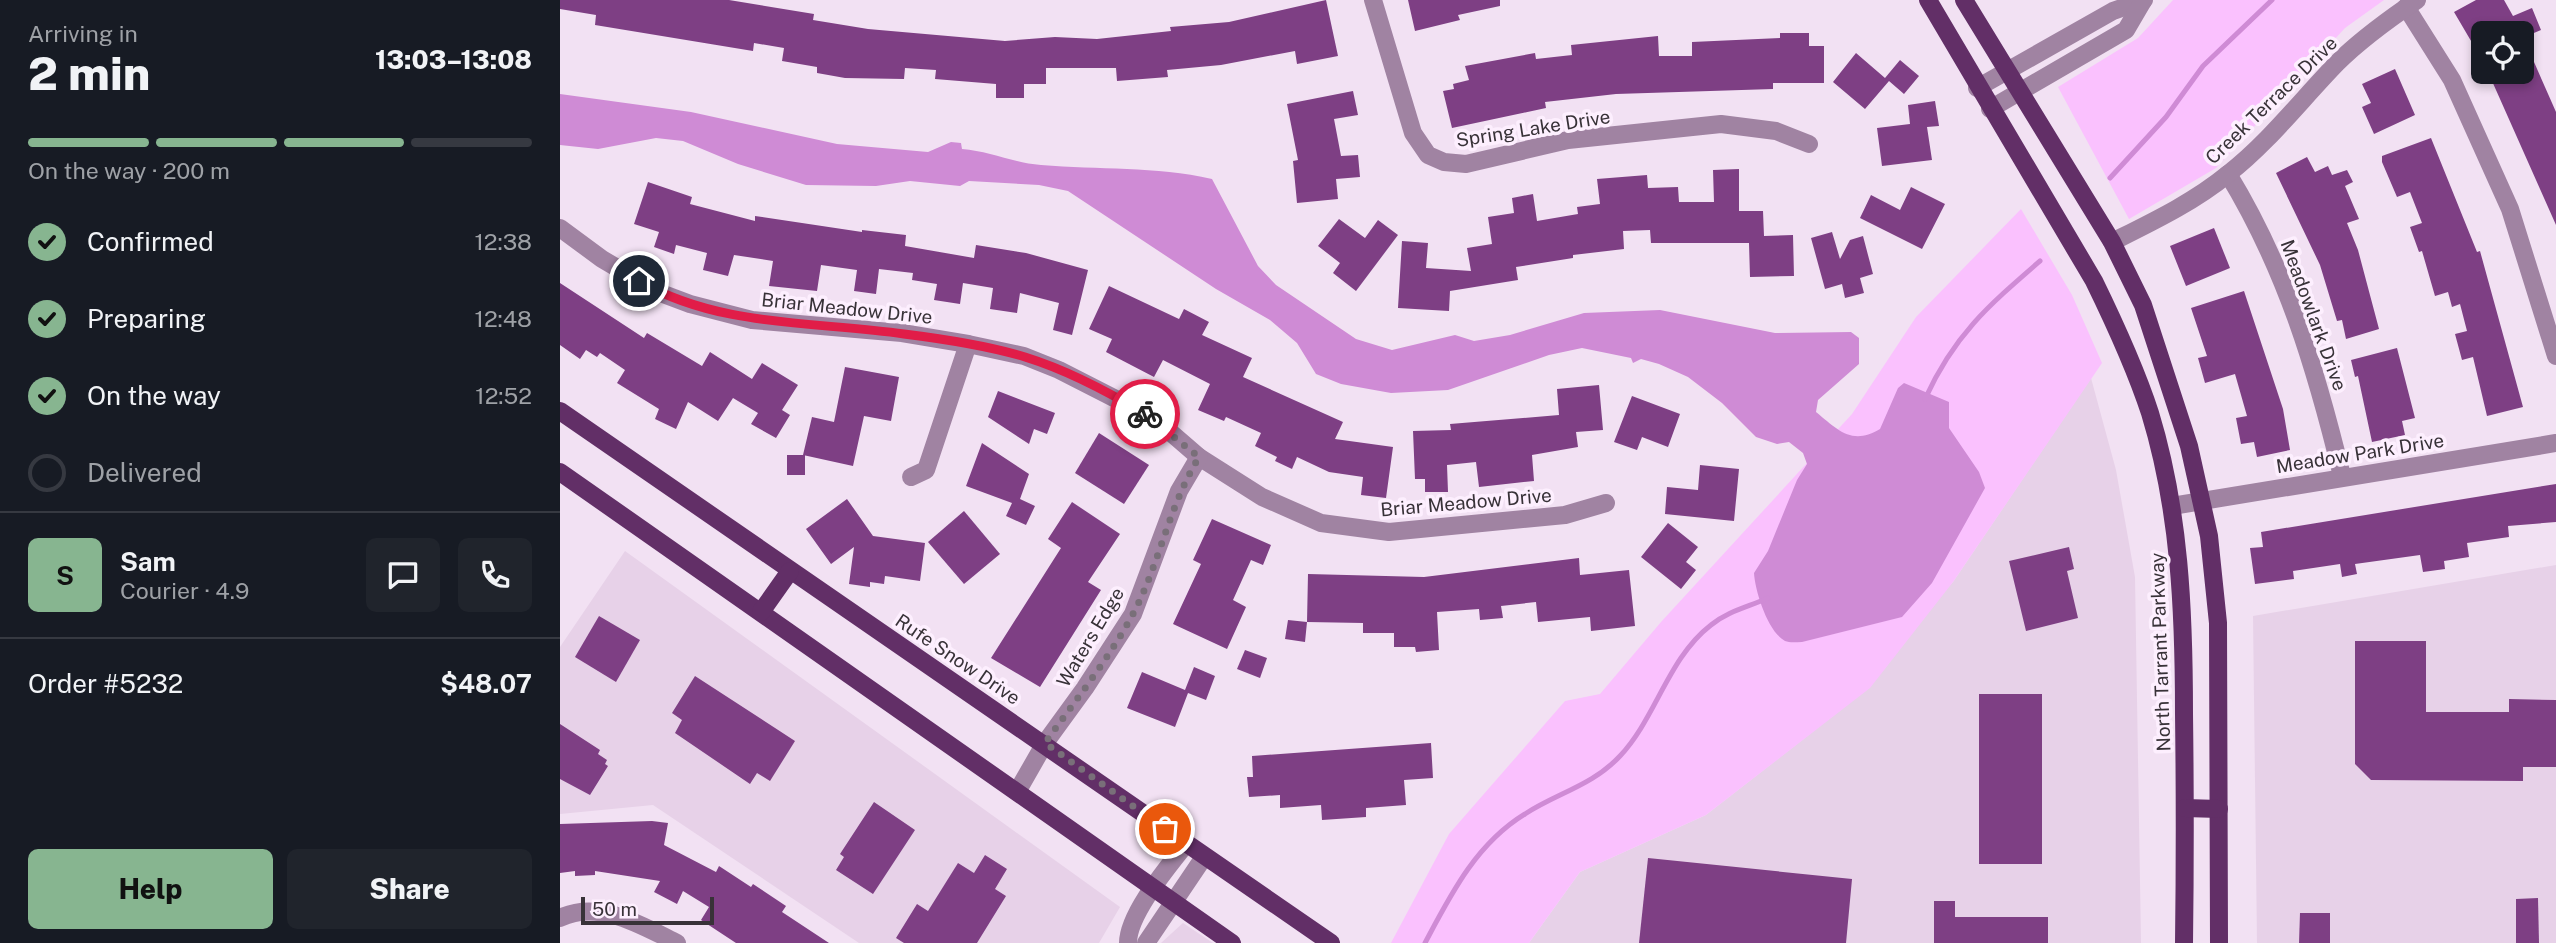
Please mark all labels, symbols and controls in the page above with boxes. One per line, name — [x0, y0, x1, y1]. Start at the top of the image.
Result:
text: Arriving in — [28, 20, 138, 47]
map controls — [2471, 21, 2534, 84]
button: locate — [2471, 21, 2534, 84]
street label: Creek Terrace Drive — [2201, 32, 2341, 168]
text: 13:03–13:08 — [375, 44, 532, 75]
text: 2 min — [28, 46, 150, 100]
street label: Spring Lake Drive — [1454, 105, 1612, 151]
text: On the way · 200 m — [28, 157, 230, 184]
icon: check — [28, 223, 66, 261]
text: Confirmed — [87, 226, 214, 257]
text: 12:38 — [475, 228, 532, 255]
street label: Meadowlark Drive — [2276, 237, 2352, 393]
pin — [609, 251, 669, 311]
icon: home — [620, 262, 658, 300]
street label: Briar Meadow Drive — [760, 288, 934, 328]
icon: check — [28, 300, 66, 338]
text: Preparing — [87, 303, 206, 334]
text: 12:48 — [475, 305, 532, 332]
icon: check — [28, 377, 66, 415]
courier — [1110, 379, 1180, 449]
text: On the way — [87, 380, 221, 411]
text: 12:52 — [475, 382, 532, 409]
icon: bike — [1126, 395, 1164, 433]
street label: Meadow Park Drive — [2274, 429, 2446, 477]
text: Delivered — [87, 457, 202, 488]
street label: Briar Meadow Drive — [1379, 484, 1553, 520]
button: chat — [366, 538, 440, 612]
button: phone — [458, 538, 532, 612]
text: Sam — [120, 546, 176, 577]
street label: North Tarrant Parkway — [2146, 552, 2174, 752]
text: S — [56, 560, 74, 591]
text: Courier · 4.9 — [120, 577, 249, 604]
street label: Waters Edge — [1052, 583, 1128, 691]
street label: Rufe Snow Drive — [892, 609, 1024, 709]
text: Order #5232 — [28, 668, 183, 699]
text: $48.07 — [440, 668, 532, 699]
pin — [1135, 799, 1195, 859]
icon: bag — [1146, 810, 1184, 848]
button: Help — [28, 849, 273, 929]
button: Share — [287, 849, 532, 929]
scale bar — [581, 894, 714, 926]
text: 50 m — [592, 898, 637, 920]

